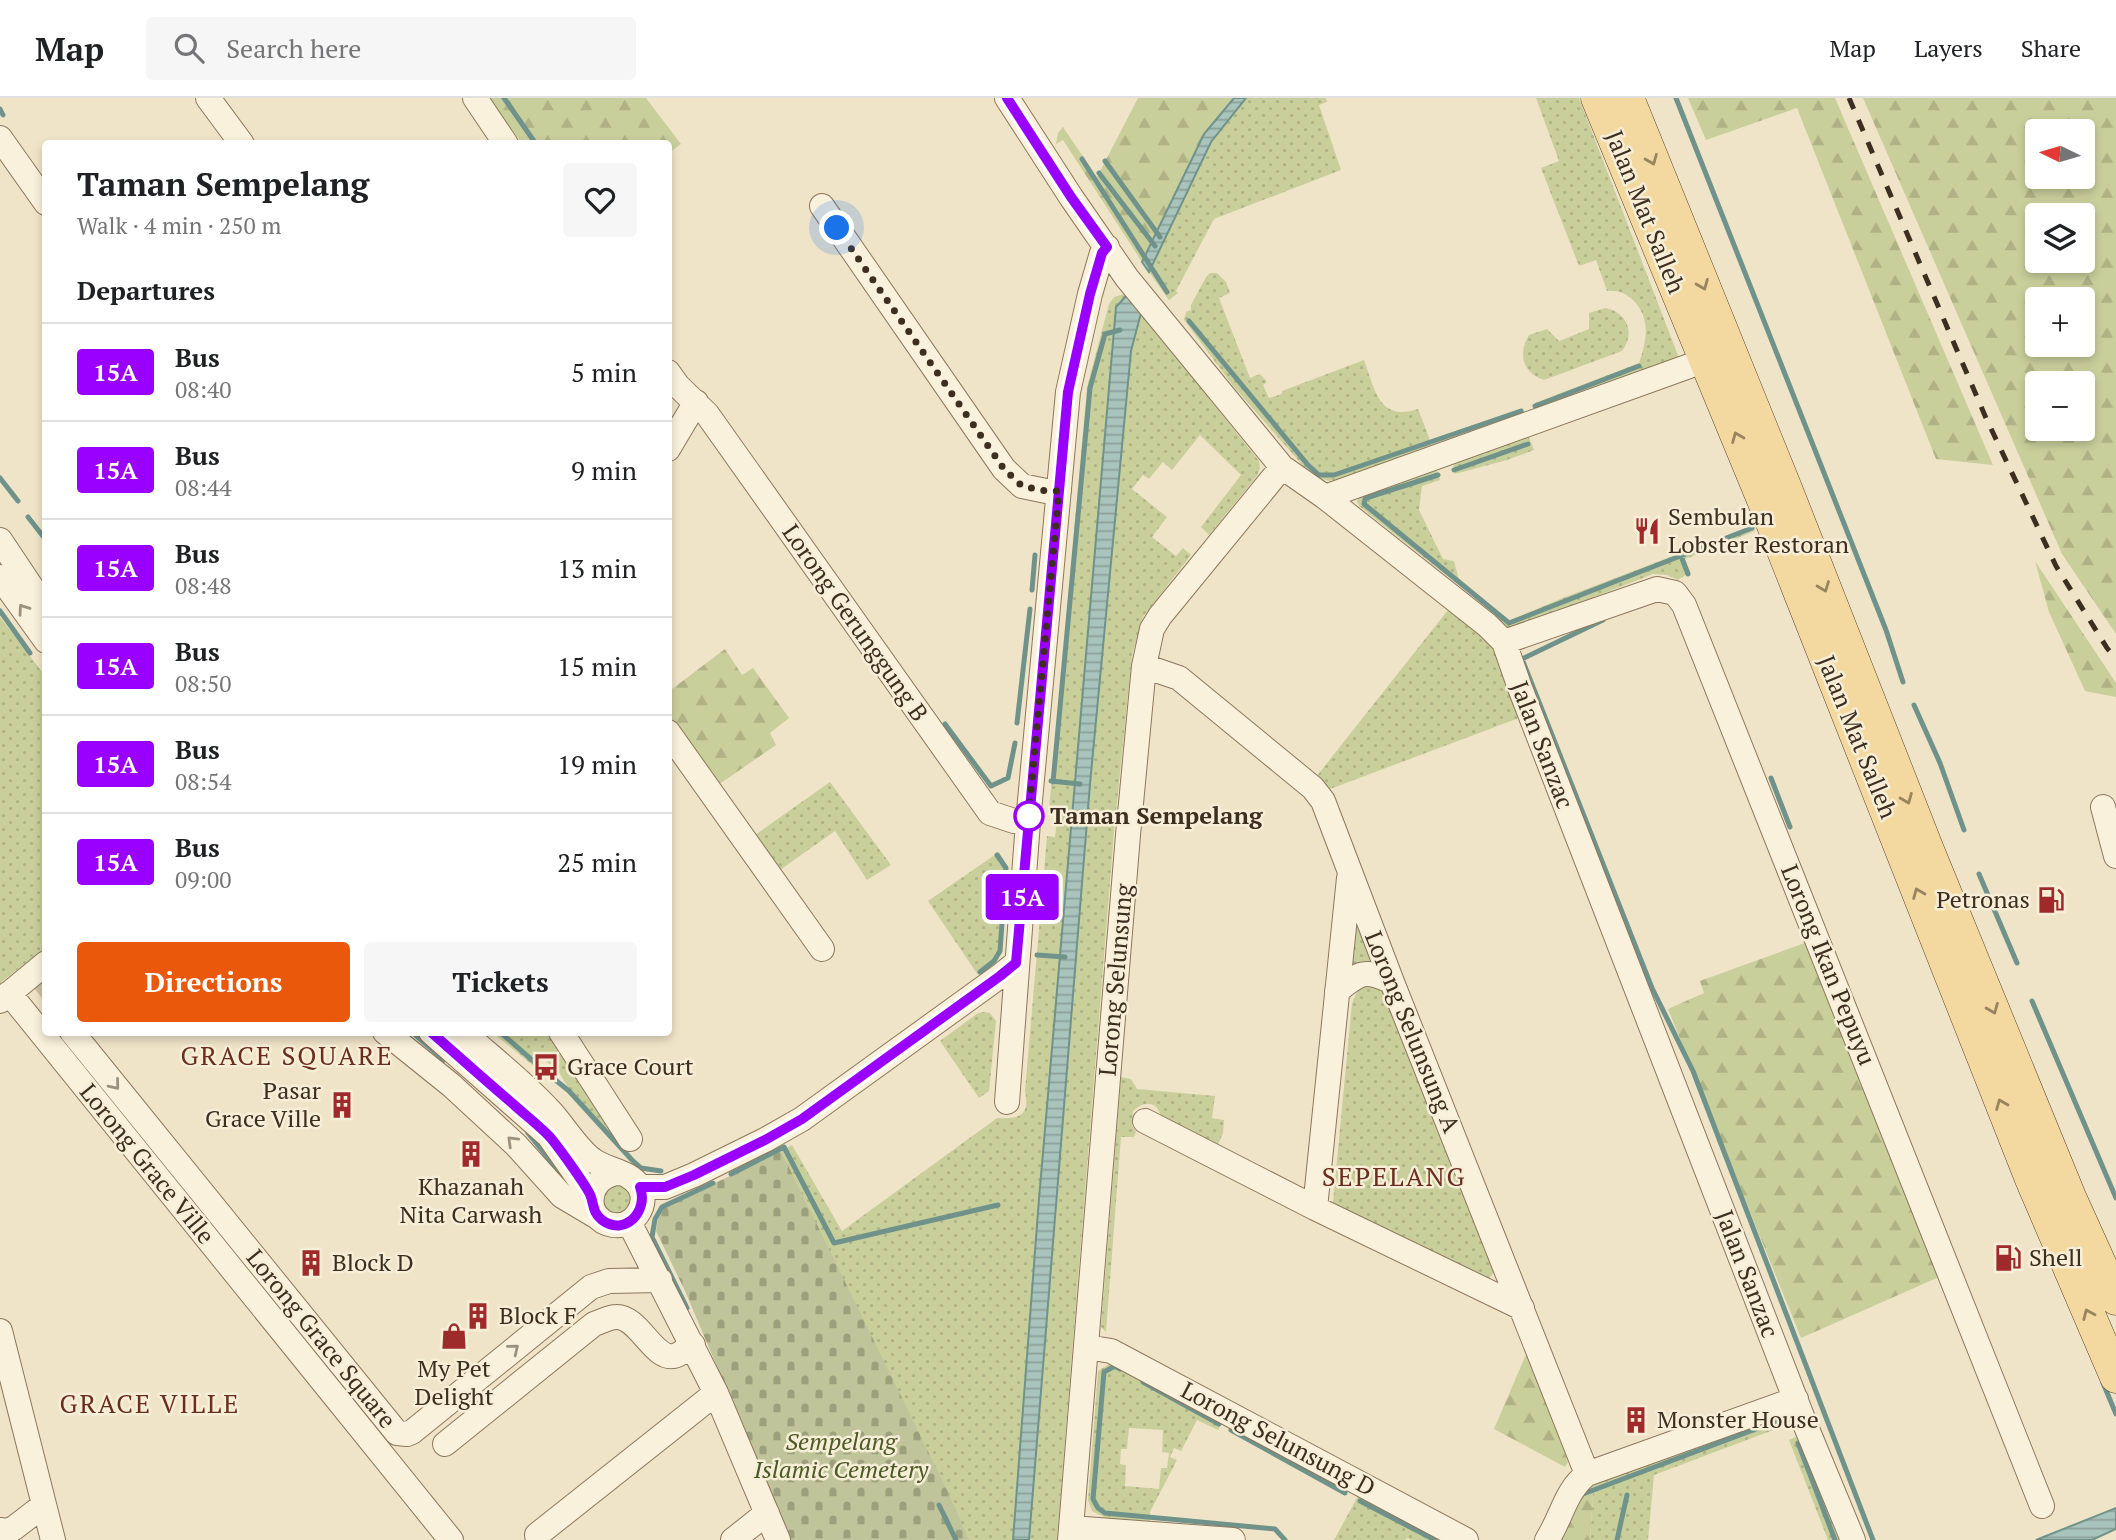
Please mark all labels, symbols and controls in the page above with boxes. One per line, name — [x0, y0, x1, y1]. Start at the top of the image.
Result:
search box — [146, 17, 636, 80]
text: Map — [35, 27, 104, 70]
icon: search — [170, 29, 208, 67]
text: Search here — [226, 31, 361, 65]
text: Map — [1829, 32, 1876, 64]
text: Layers — [1914, 32, 1983, 64]
text: Share — [2021, 32, 2081, 64]
north arrow — [2025, 119, 2095, 189]
map controls — [2025, 119, 2095, 441]
street label: Jalan Mat Salleh — [1599, 125, 1693, 298]
one-way arrow — [1644, 153, 1658, 165]
text: Taman Sempelang — [77, 162, 369, 205]
button: heart — [563, 163, 637, 237]
button: layers — [2025, 203, 2095, 273]
text: Walk · 4 min · 250 m — [77, 210, 281, 241]
your location — [819, 210, 854, 245]
text: Departures — [77, 273, 215, 307]
one-way arrow — [1694, 278, 1708, 290]
button: + — [2025, 287, 2095, 357]
text: Bus — [175, 340, 220, 374]
text: 5 min — [571, 355, 637, 389]
text: 15A — [93, 356, 138, 388]
button: − — [2025, 371, 2095, 441]
text: 08:40 — [175, 374, 232, 405]
one-way arrow — [1732, 431, 1746, 443]
text: Bus — [175, 438, 220, 472]
text: 9 min — [571, 453, 637, 487]
text: 15A — [93, 454, 138, 486]
text: 08:44 — [175, 472, 232, 503]
place label: Sembulan Lobster Restoran — [1668, 500, 1849, 560]
restaurant icon: Sembulan Lobster Restoran — [1632, 516, 1662, 546]
street label: Lorong Gerunggung B — [776, 517, 936, 727]
text: Bus — [175, 536, 220, 570]
text: 13 min — [557, 551, 637, 585]
text: 15A — [93, 552, 138, 584]
text: 08:48 — [175, 570, 232, 601]
one-way arrow — [1816, 580, 1830, 592]
one-way arrow — [19, 604, 31, 617]
text: Bus — [175, 634, 220, 668]
text: 15 min — [557, 649, 637, 683]
text: 15A — [93, 650, 138, 682]
street label: Jalan Mat Salleh — [1811, 650, 1905, 823]
text: 08:50 — [175, 668, 232, 699]
street label: Jalan Sanzac — [1504, 676, 1582, 813]
text: Bus — [175, 732, 220, 766]
text: 19 min — [557, 747, 637, 781]
text: 15A — [93, 748, 138, 780]
text: 08:54 — [175, 766, 232, 797]
one-way arrow — [1899, 792, 1913, 804]
place label: Taman Sempelang — [1050, 799, 1263, 831]
marker: Taman Sempelang — [1014, 801, 1044, 831]
text: Bus — [175, 830, 220, 864]
text: 25 min — [557, 845, 637, 879]
text: 15A — [93, 846, 138, 878]
street label: Lorong Ikan Pepuyu — [1774, 860, 1884, 1070]
text: 09:00 — [175, 864, 232, 895]
line badge: 15A — [982, 874, 1062, 920]
text: 15A — [1000, 881, 1044, 913]
street label: Lorong Selunsung — [1091, 882, 1139, 1077]
place label: Petronas — [1936, 883, 2030, 915]
fuel station icon: Petronas — [2036, 885, 2066, 915]
one-way arrow — [1912, 887, 1926, 899]
street label: Lorong Selunsung A — [1358, 926, 1468, 1138]
button: Directions — [77, 942, 350, 1022]
button: Tickets — [364, 942, 637, 1022]
one-way arrow — [1985, 1003, 1999, 1015]
district label: GRACE SQUARE — [180, 1038, 394, 1072]
place label: Grace Court — [567, 1050, 694, 1082]
bus stop icon: Grace Court — [531, 1052, 561, 1082]
place label: Pasar Grace Ville — [205, 1074, 322, 1134]
street label: Lorong Grace Ville — [73, 1077, 222, 1250]
one-way arrow — [107, 1077, 119, 1090]
building icon: Pasar Grace Ville — [327, 1090, 357, 1120]
one-way arrow — [1996, 1099, 2010, 1111]
one-way arrow — [507, 1137, 520, 1150]
building icon: Khazanah Nita Carwash — [456, 1139, 486, 1169]
district label: SEPELANG — [1322, 1159, 1466, 1193]
place label: Khazanah Nita Carwash — [400, 1170, 542, 1230]
street label: Jalan Sanzac — [1709, 1205, 1787, 1342]
place label: Shell — [2029, 1241, 2082, 1273]
street label: Lorong Grace Square — [240, 1242, 404, 1434]
fuel station icon: Shell — [1993, 1243, 2023, 1273]
place label: Block D — [332, 1246, 414, 1278]
building icon: Block D — [296, 1248, 326, 1278]
place label: Block F — [499, 1299, 577, 1331]
building icon: Block F — [463, 1301, 493, 1331]
one-way arrow — [2082, 1309, 2096, 1322]
shop icon: My Pet Delight — [439, 1321, 469, 1351]
one-way arrow — [506, 1345, 518, 1358]
place label: My Pet Delight — [414, 1352, 494, 1412]
street label: Lorong Selunsung D — [1176, 1373, 1381, 1503]
district label: GRACE VILLE — [60, 1386, 240, 1420]
place label: Monster House — [1657, 1403, 1819, 1435]
building icon: Monster House — [1621, 1405, 1651, 1435]
park label: Sempelang Islamic Cemetery — [753, 1425, 929, 1485]

